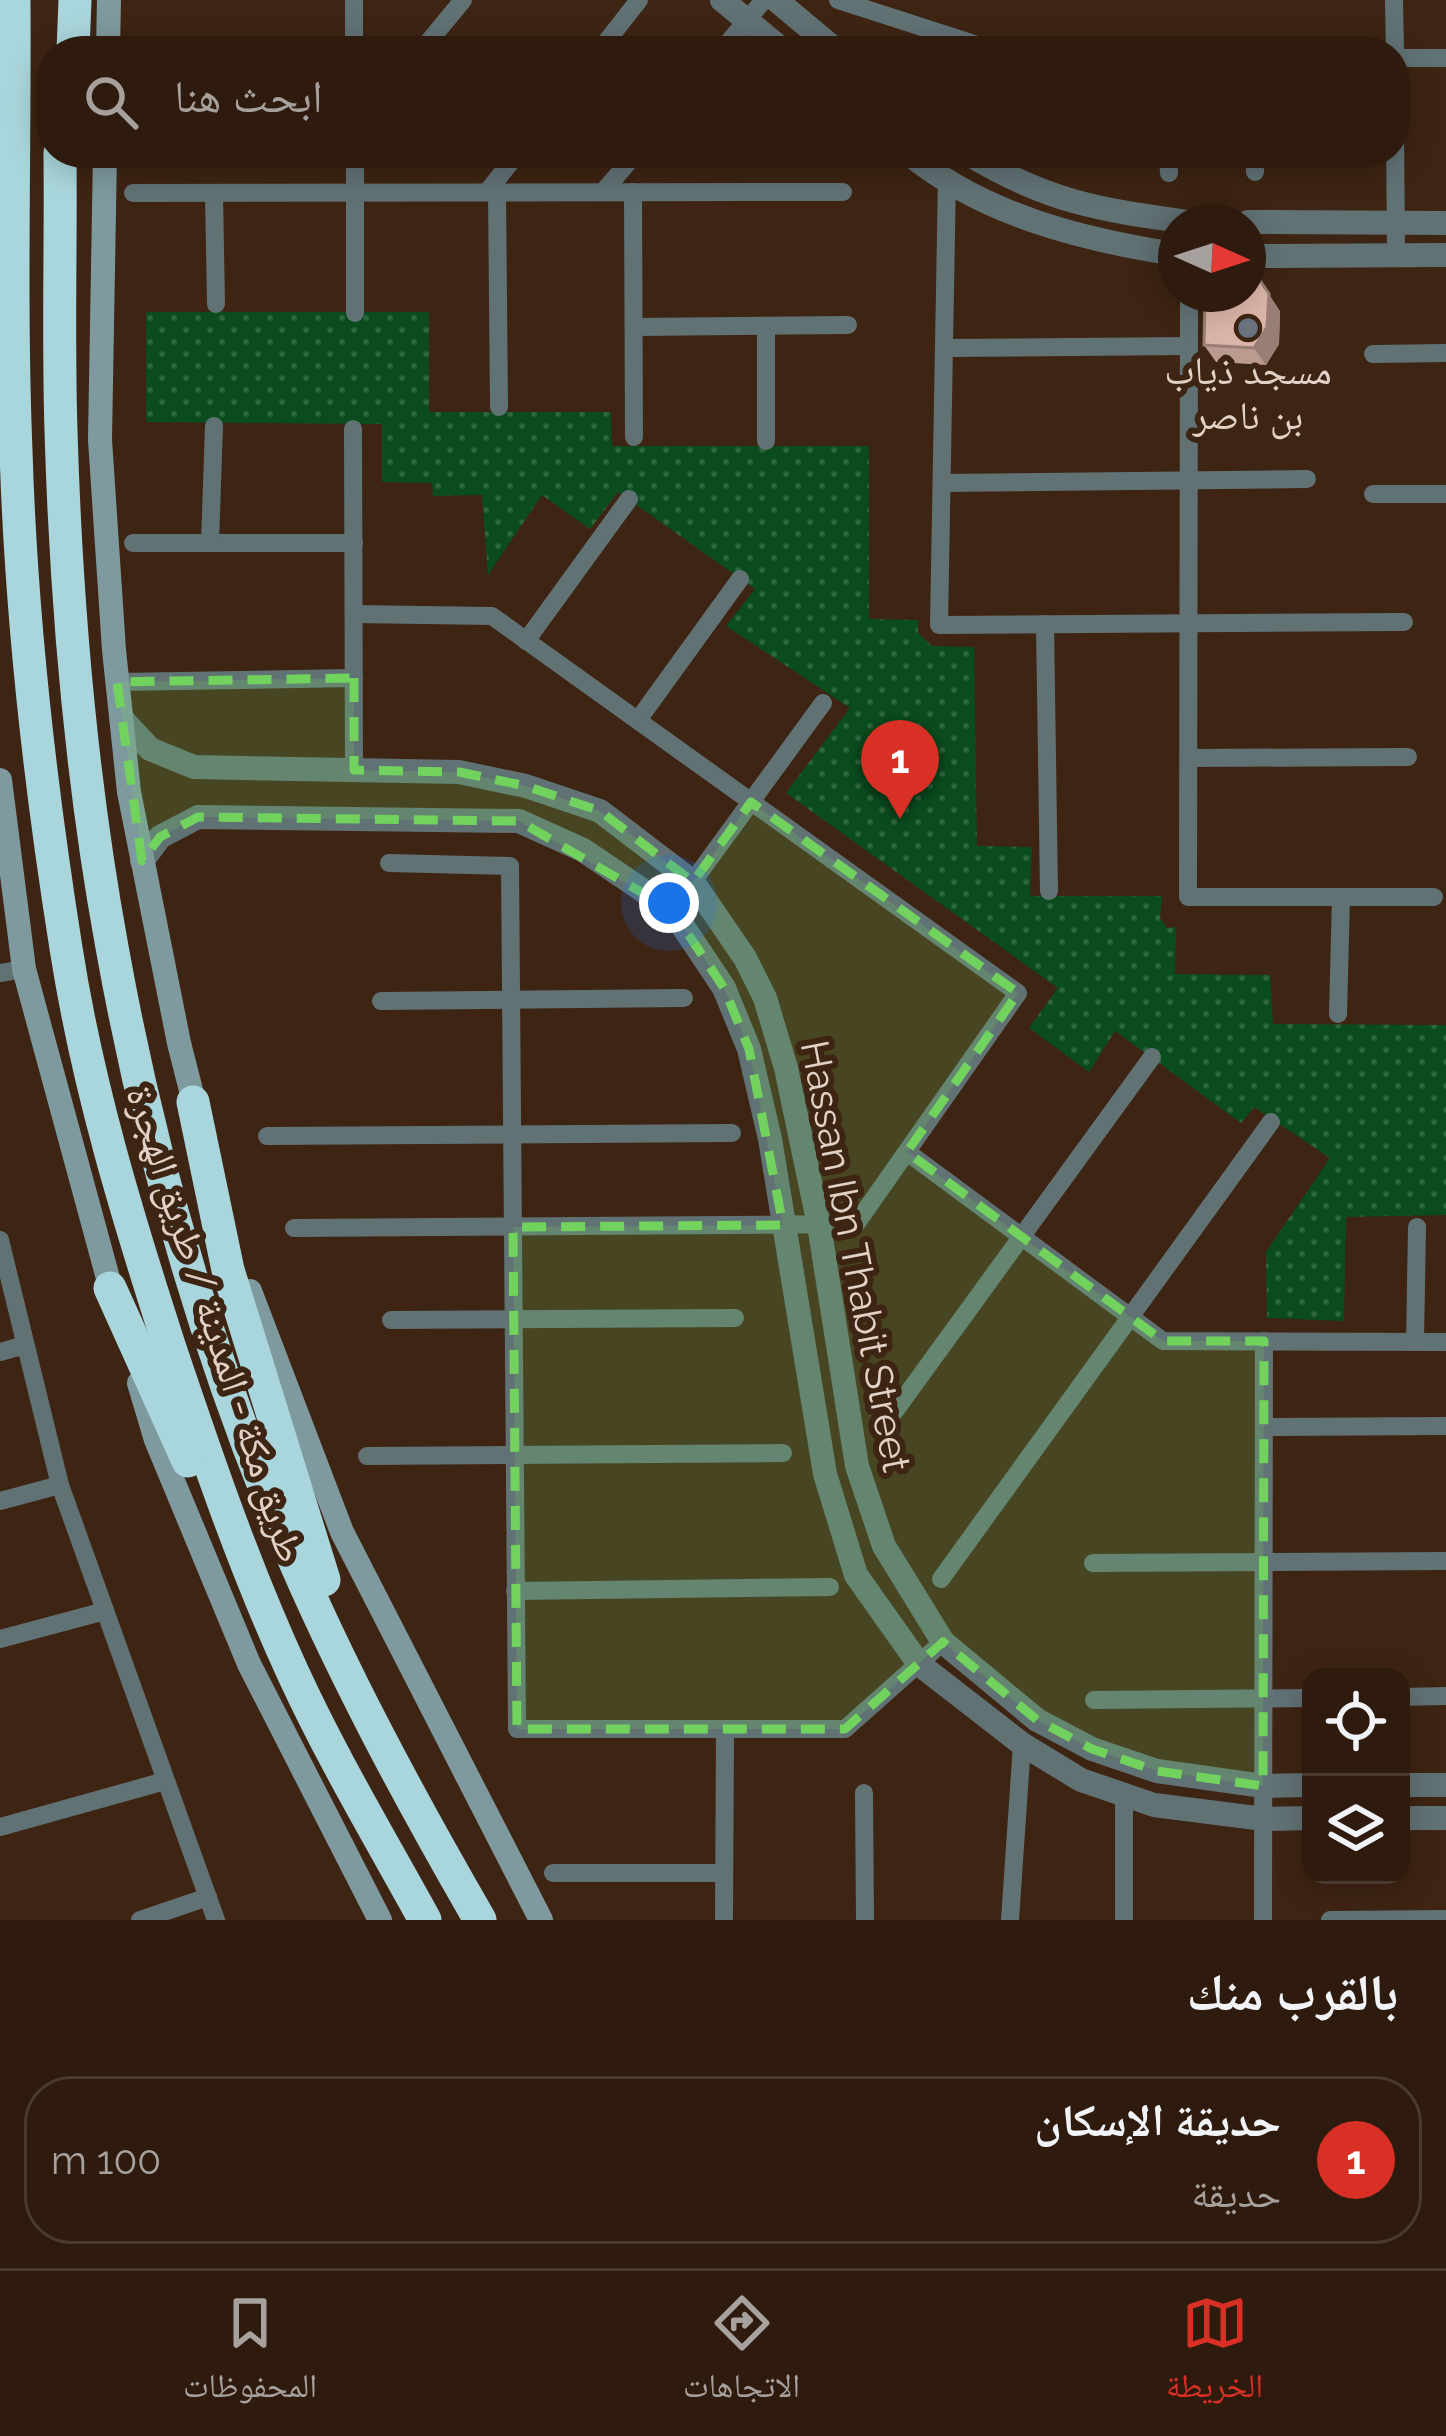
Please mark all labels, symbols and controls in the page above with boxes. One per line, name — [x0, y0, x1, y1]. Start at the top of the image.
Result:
search box — [36, 36, 1410, 168]
icon: search — [78, 69, 144, 135]
text: ابحث هنا — [174, 70, 323, 123]
north arrow — [1158, 204, 1266, 312]
marker: مسجد ذياب بن ناصر — [1235, 315, 1261, 341]
place label: مسجد ذياب بن ناصر — [1164, 347, 1332, 440]
pin: 1 — [861, 720, 939, 819]
your location — [639, 873, 699, 933]
street label: Hassan Ibn Thabit Street — [792, 1037, 920, 1475]
street label: طريق مكة - المدينة / طريق الهجرة — [115, 1080, 315, 1568]
map controls — [1302, 1668, 1410, 1884]
button: locate — [1302, 1668, 1410, 1776]
button: layers — [1302, 1776, 1410, 1884]
text: بالقرب منك — [1187, 1962, 1398, 2022]
text: حديقة الإسكان — [1034, 2094, 1281, 2147]
text: 100 m — [51, 2137, 161, 2183]
text: 1 — [1346, 2137, 1366, 2183]
text: حديقة — [1192, 2170, 1281, 2216]
tab: المحفوظات — [183, 2290, 317, 2418]
tab: الاتجاهات — [683, 2290, 800, 2418]
tab: الخريطة — [1166, 2290, 1263, 2418]

